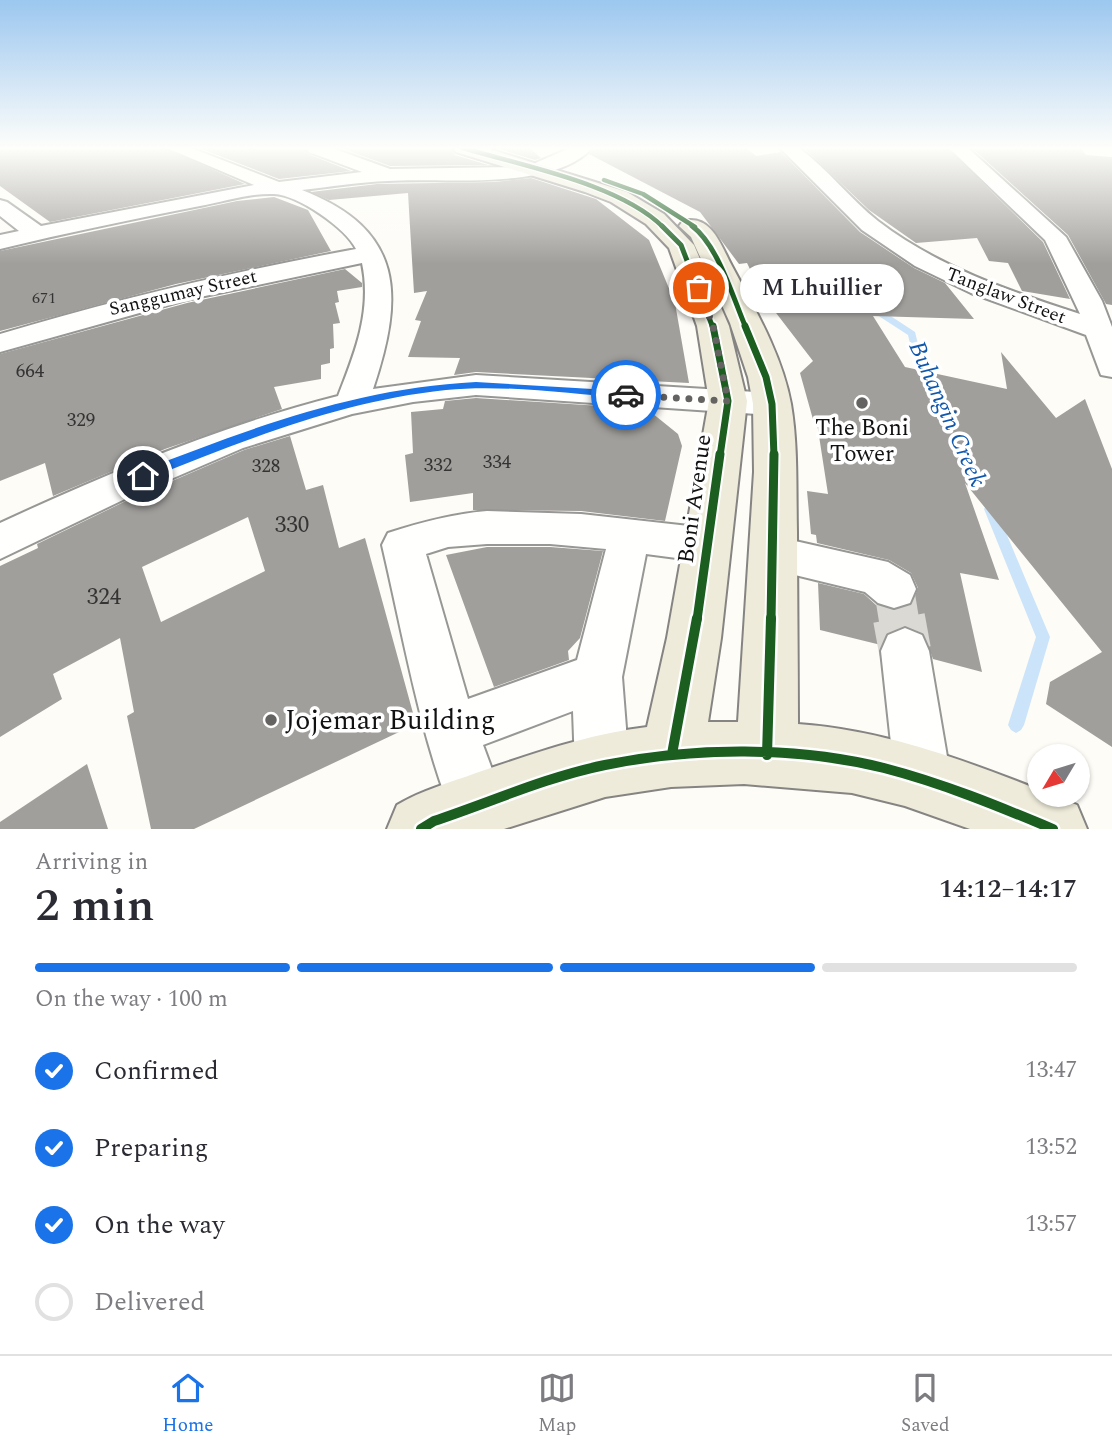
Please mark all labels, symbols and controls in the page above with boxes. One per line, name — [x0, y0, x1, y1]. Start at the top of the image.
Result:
pin — [669, 258, 729, 318]
street label: Tanglaw Street — [942, 260, 1070, 332]
street label: Sanggumay Street — [106, 262, 260, 324]
callout: M Lhuillier — [741, 264, 906, 312]
icon: bag — [680, 269, 718, 307]
text: M Lhuillier — [762, 271, 882, 306]
house number: 671 — [32, 286, 56, 310]
water label: Buhangin Creek — [899, 335, 995, 493]
house number: 664 — [16, 357, 45, 386]
courier — [591, 360, 661, 430]
icon: car — [607, 376, 645, 414]
marker: The Boni Tower — [854, 395, 870, 411]
house number: 329 — [67, 406, 95, 435]
place label: The Boni Tower — [815, 411, 909, 472]
street label: Boni Avenue — [669, 432, 721, 566]
pin — [113, 446, 173, 506]
house number: 334 — [483, 448, 512, 477]
house number: 332 — [424, 451, 452, 480]
house number: 328 — [252, 452, 280, 481]
icon: home — [124, 457, 162, 495]
house number: 330 — [275, 508, 309, 543]
house number: 324 — [87, 580, 122, 615]
place label: Jojemar Building — [285, 699, 496, 742]
marker: Jojemar Building — [263, 712, 279, 728]
north arrow — [1027, 744, 1090, 807]
map controls — [1027, 744, 1090, 807]
text: Arriving in — [35, 845, 148, 880]
text: 14:12–14:17 — [939, 869, 1077, 909]
text: 2 min — [35, 871, 154, 941]
text: On the way · 100 m — [35, 982, 228, 1017]
text: Confirmed — [94, 1051, 219, 1091]
icon: check — [35, 1052, 73, 1090]
text: 13:47 — [1025, 1053, 1077, 1088]
text: Preparing — [94, 1128, 208, 1168]
icon: check — [35, 1129, 73, 1167]
text: 13:52 — [1025, 1130, 1077, 1165]
text: On the way — [94, 1205, 225, 1245]
icon: check — [35, 1206, 73, 1244]
text: 13:57 — [1025, 1207, 1077, 1242]
text: Delivered — [94, 1282, 205, 1322]
tab: Home — [162, 1369, 213, 1440]
tab: Map — [538, 1369, 576, 1440]
tab: Saved — [901, 1369, 950, 1440]

